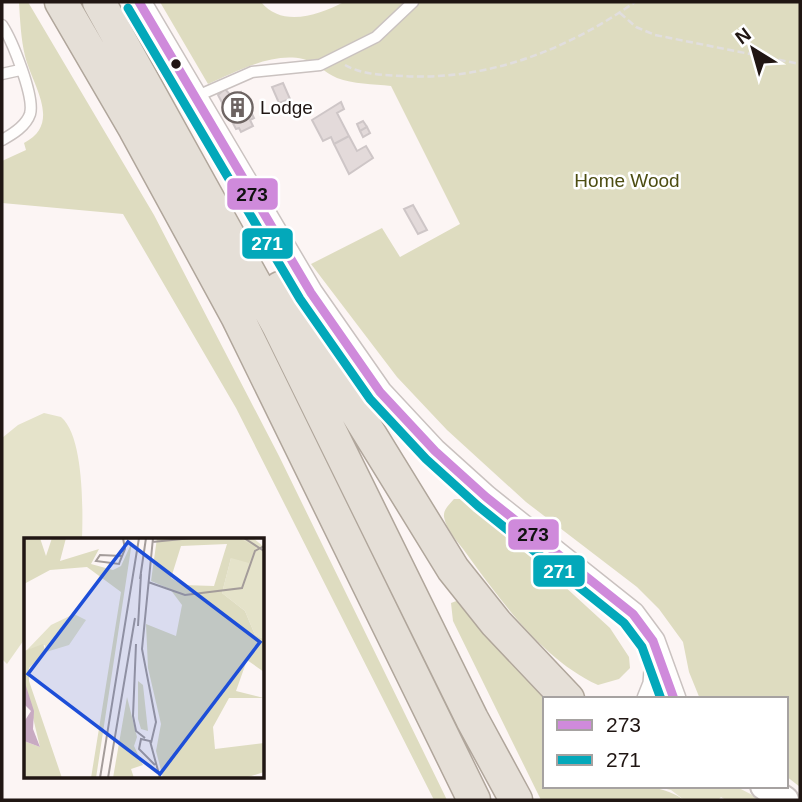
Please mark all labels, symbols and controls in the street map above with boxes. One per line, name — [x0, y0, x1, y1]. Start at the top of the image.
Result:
north arrow — [718, 14, 788, 84]
text: N — [731, 23, 755, 48]
unlabelled marker — [169, 57, 183, 71]
building icon: Lodge — [220, 90, 254, 124]
place label: Lodge — [260, 97, 313, 118]
park label: Home Wood — [574, 170, 680, 191]
line badge: 273 — [226, 177, 279, 211]
text: 273 — [236, 184, 268, 205]
line badge: 271 — [241, 227, 294, 260]
text: 271 — [251, 233, 283, 254]
line badge: 273 — [507, 518, 560, 551]
text: 273 — [517, 524, 549, 545]
inset map — [24, 538, 264, 778]
line badge: 271 — [532, 554, 586, 588]
text: 271 — [543, 561, 575, 582]
legend — [543, 697, 788, 788]
text: 273 — [606, 713, 641, 736]
text: 271 — [606, 748, 641, 771]

